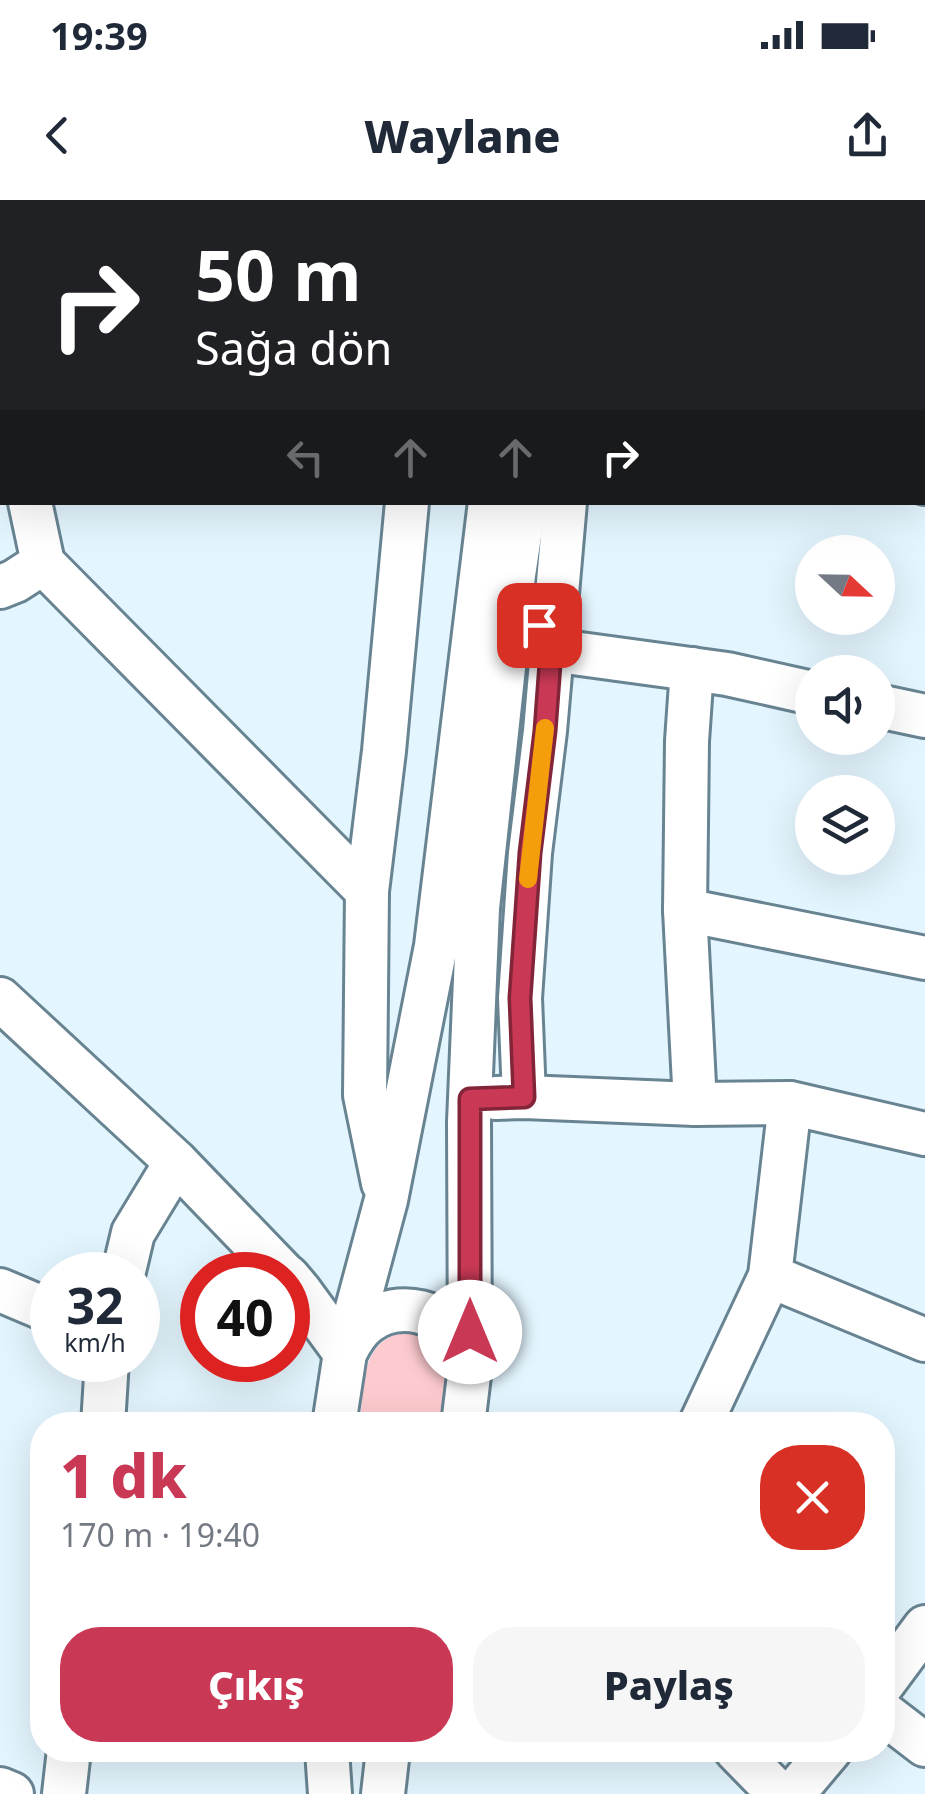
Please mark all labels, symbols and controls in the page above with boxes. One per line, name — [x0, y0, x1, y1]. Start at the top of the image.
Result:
text: 19:39 — [50, 9, 148, 61]
text: Waylane — [364, 105, 561, 166]
icon: back — [30, 108, 85, 163]
icon: share — [840, 108, 895, 163]
text: 50 m — [195, 226, 362, 322]
icon: right — [30, 240, 160, 370]
text: Sağa dön — [195, 317, 392, 378]
icon: left — [278, 430, 333, 485]
icon: ahead — [383, 430, 438, 485]
icon: ahead — [488, 430, 543, 485]
icon: right — [593, 430, 648, 485]
north arrow — [795, 535, 895, 635]
map controls — [795, 535, 895, 875]
pin — [497, 583, 582, 668]
icon: arrive — [512, 598, 567, 653]
button: sound — [795, 655, 895, 755]
button: layers — [795, 775, 895, 875]
speed limit sign: 40 — [180, 1252, 310, 1382]
text: 32 — [66, 1271, 124, 1339]
position arrow — [418, 1280, 522, 1384]
text: km/h — [64, 1325, 126, 1359]
text: 1 dk — [60, 1434, 187, 1516]
button: close — [760, 1445, 865, 1550]
text: 170 m · 19:40 — [60, 1513, 260, 1556]
button: Çıkış — [60, 1627, 453, 1742]
button: Paylaş — [473, 1627, 865, 1742]

